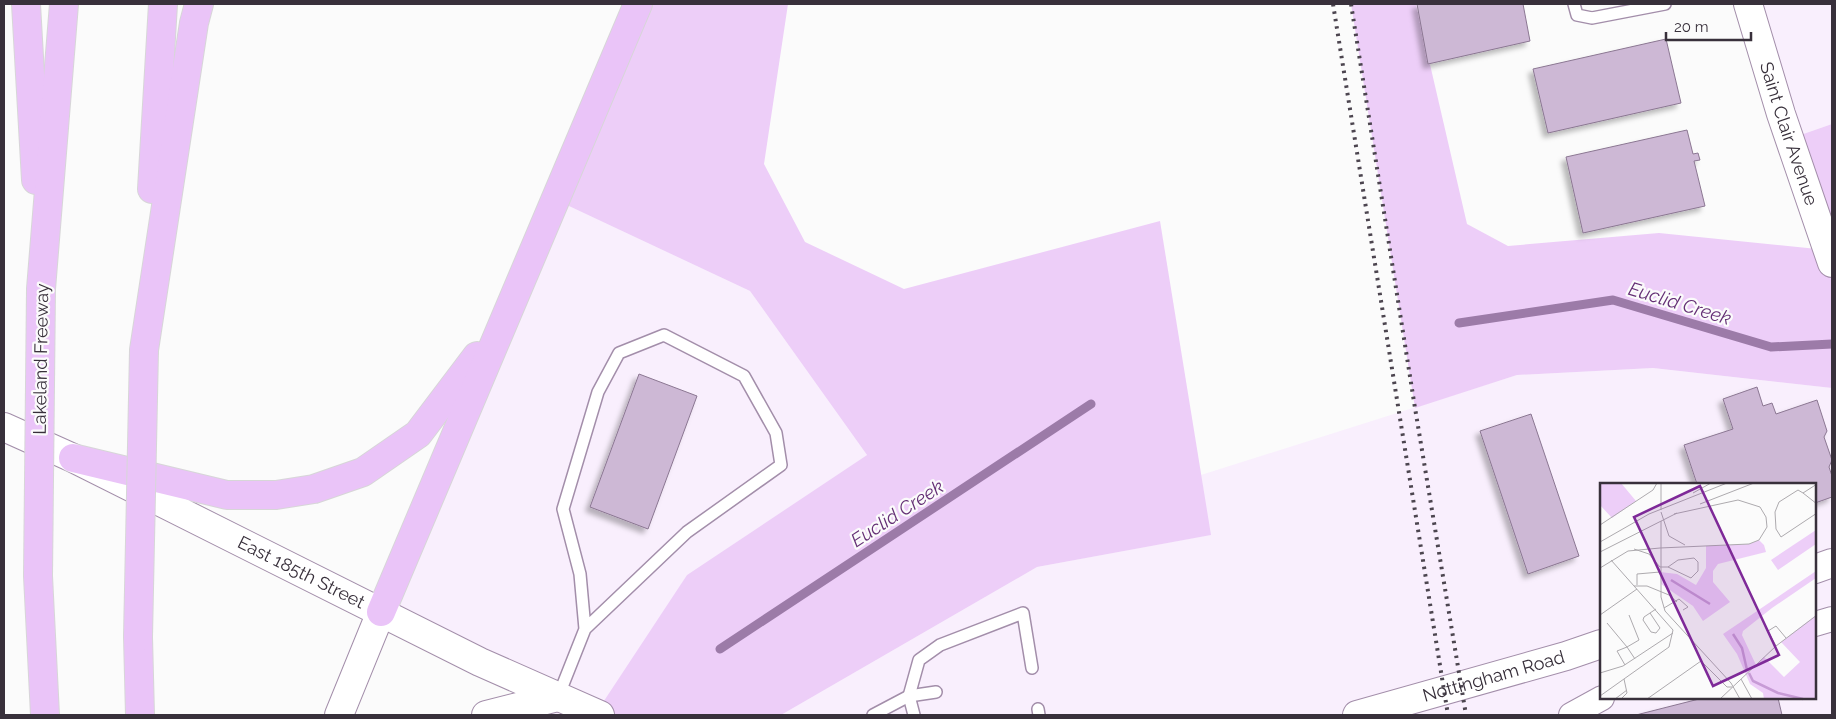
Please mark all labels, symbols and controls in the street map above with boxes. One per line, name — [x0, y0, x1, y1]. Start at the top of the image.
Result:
scale bar — [1666, 10, 1751, 42]
text: 20 m — [1674, 18, 1709, 36]
street label: Saint Clair Avenue — [1756, 59, 1823, 209]
water label: Euclid Creek — [1626, 277, 1734, 329]
street label: Lakeland Freeway — [29, 283, 52, 435]
water label: Euclid Creek — [847, 475, 947, 551]
inset map — [1600, 483, 1816, 699]
street label: East 185th Street — [235, 531, 368, 613]
street label: Nottingham Road — [1420, 646, 1567, 706]

